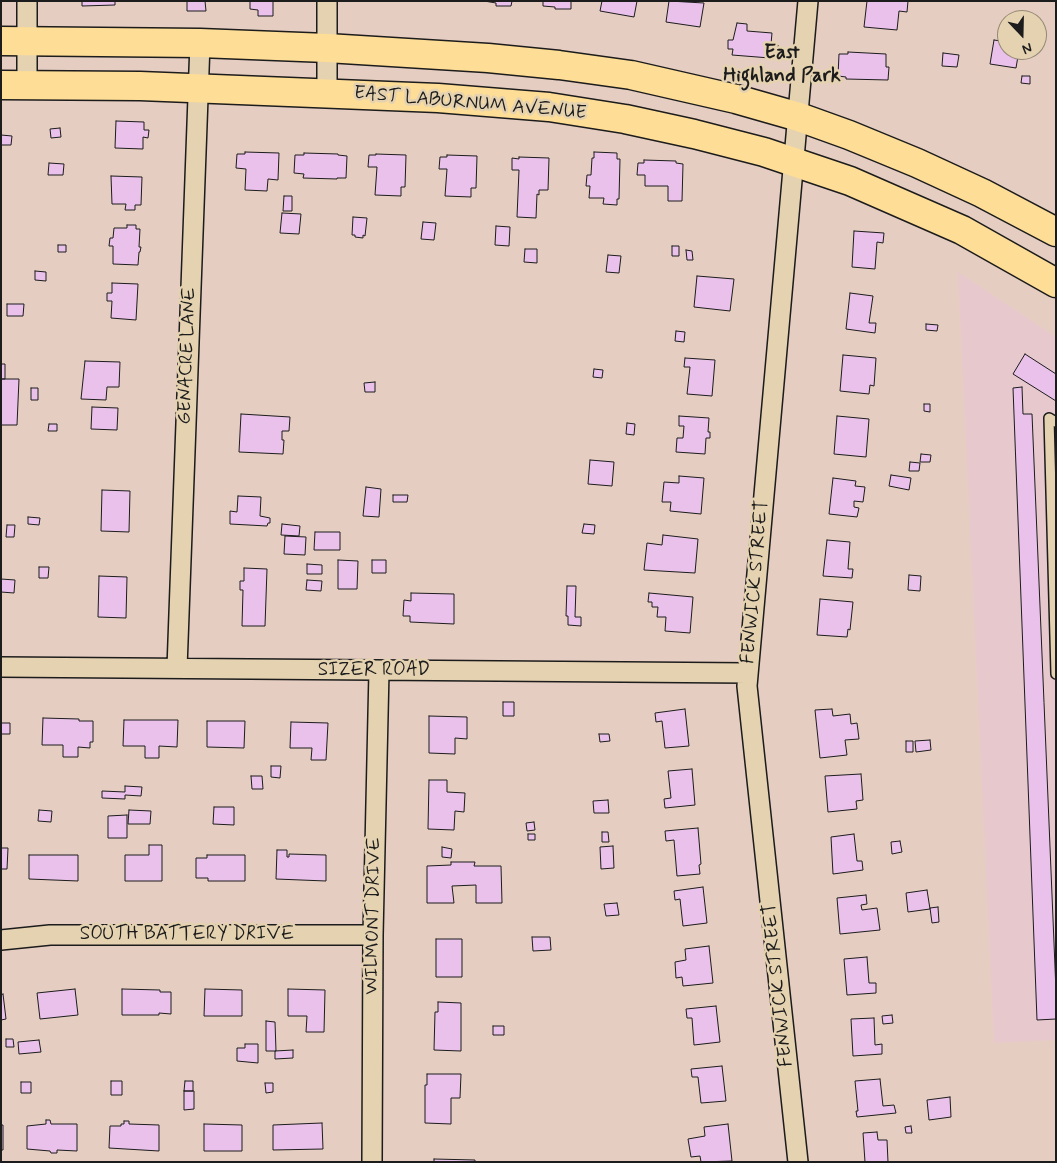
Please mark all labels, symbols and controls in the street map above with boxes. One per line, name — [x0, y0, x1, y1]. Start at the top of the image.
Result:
north arrow — [997, 10, 1047, 60]
text: N — [1019, 38, 1035, 58]
district label: East Highland Park — [723, 42, 841, 89]
street label: EAST LABURNUM AVENUE — [353, 82, 587, 126]
street label: GENACRE LANE — [174, 287, 202, 425]
street label: FENWICK STREET — [737, 499, 775, 665]
street label: SIZER ROAD — [318, 660, 430, 682]
street label: WILMONT DRIVE — [361, 837, 387, 995]
street label: FENWICK STREET — [759, 902, 799, 1068]
street label: SOUTH BATTERY DRIVE — [80, 924, 294, 946]

